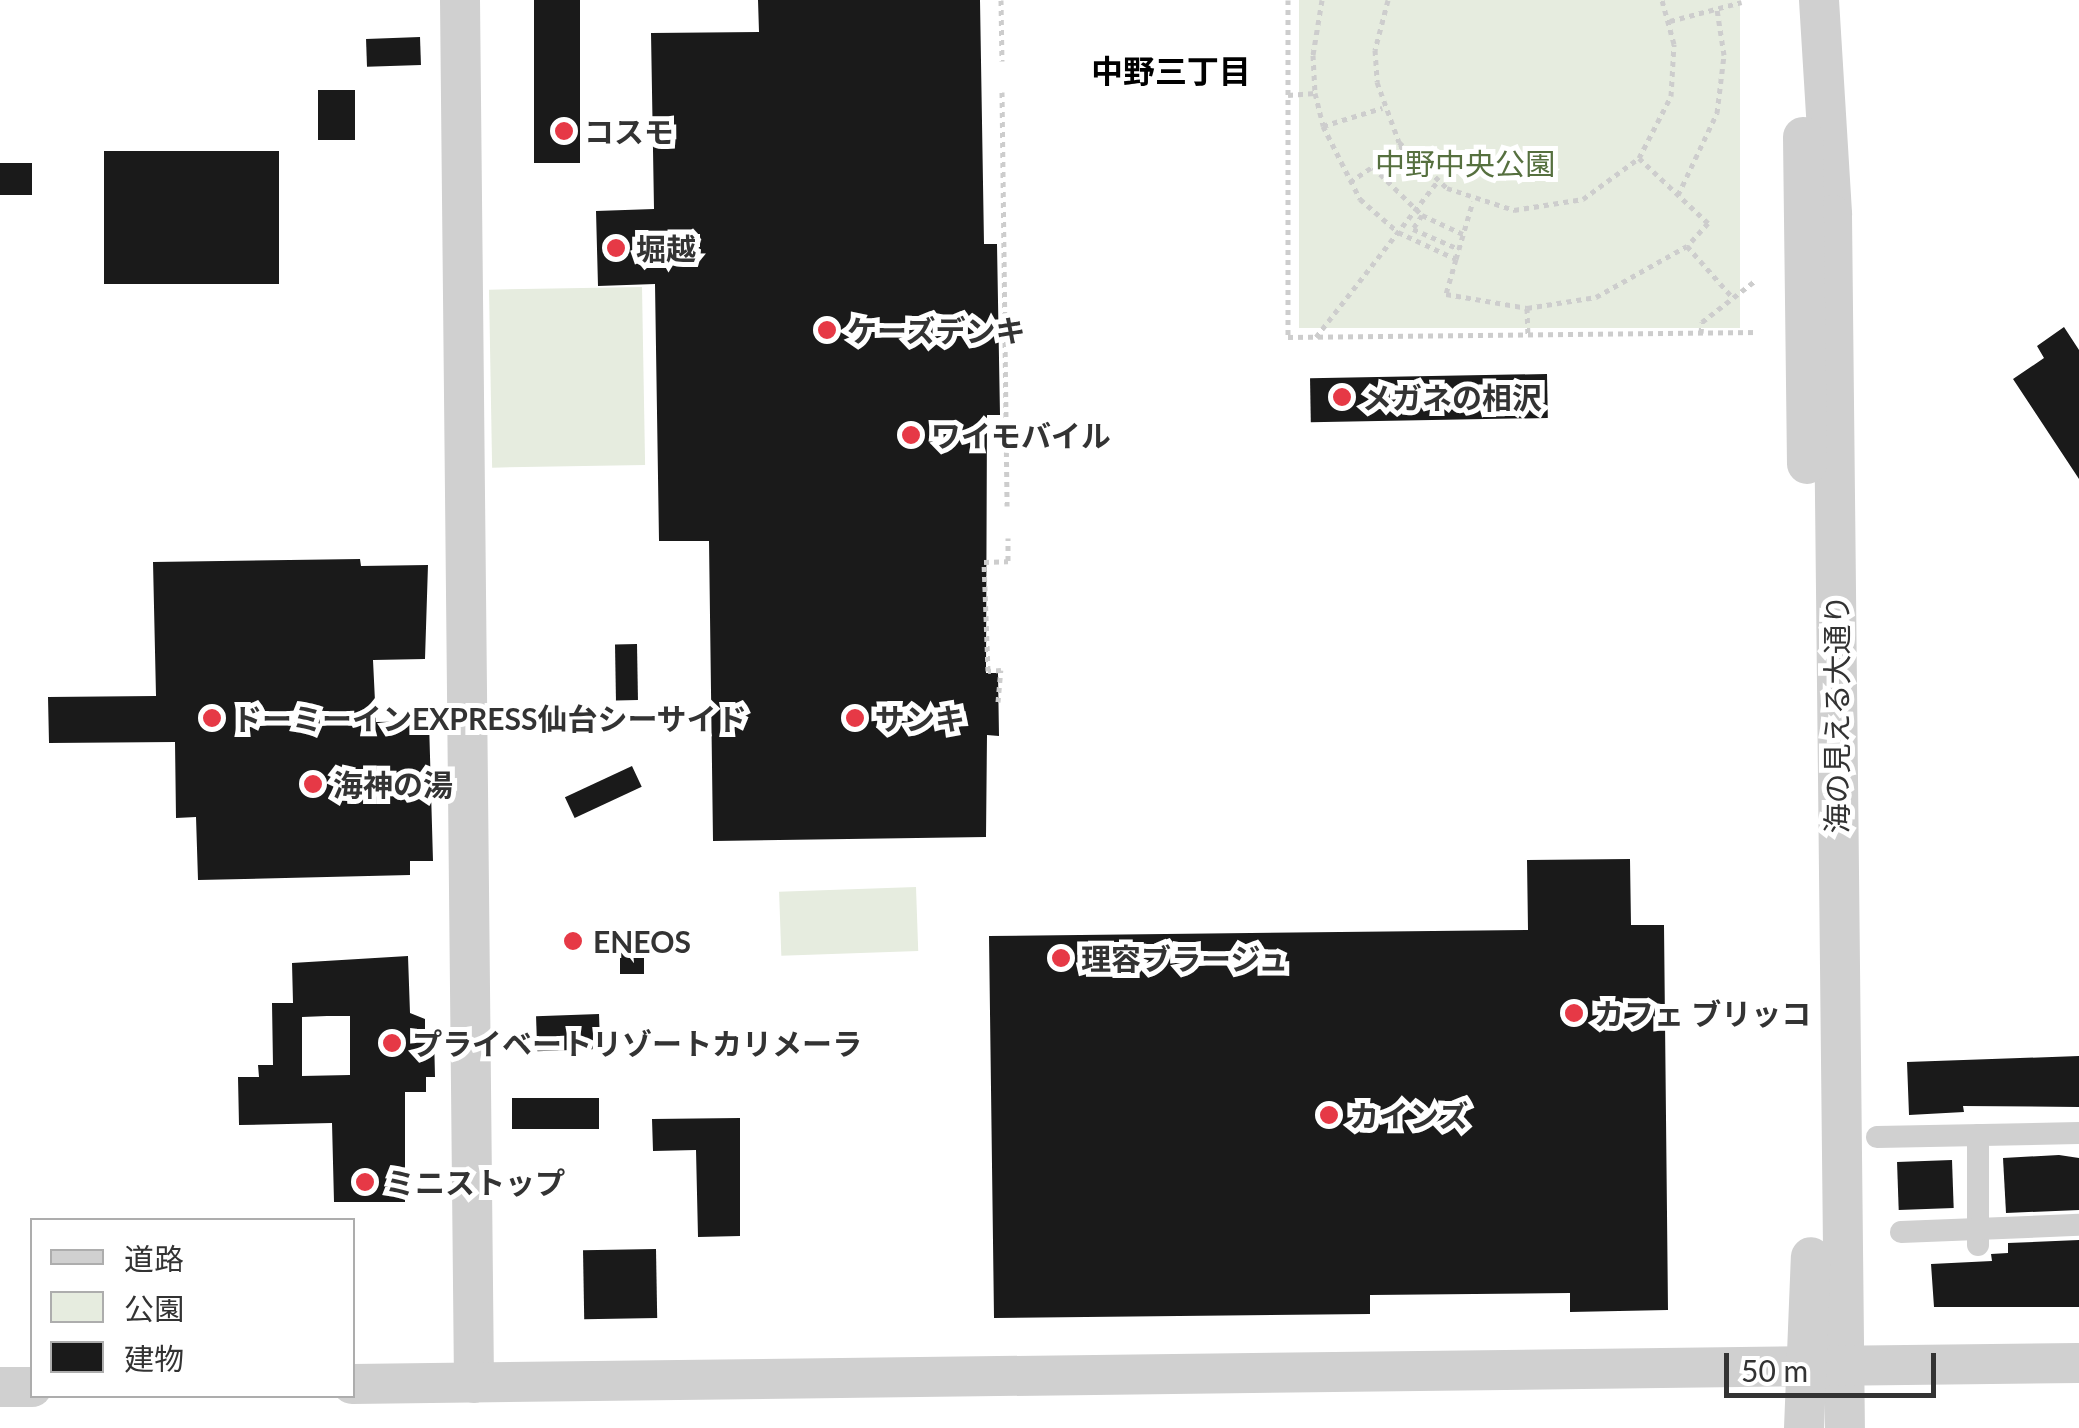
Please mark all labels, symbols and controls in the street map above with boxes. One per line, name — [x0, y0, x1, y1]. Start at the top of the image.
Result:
district label: 中野三丁目 — [1091, 52, 1251, 90]
place label: コスモ — [584, 113, 674, 149]
marker: コスモ — [553, 120, 575, 142]
park label: 中野中央公園 — [1375, 145, 1555, 181]
place label: 堀越 — [636, 230, 696, 266]
marker: 堀越 — [605, 237, 627, 259]
place label: ケーズデンキ — [847, 312, 1027, 348]
marker: ケーズデンキ — [816, 319, 838, 341]
place label: メガネの相沢 — [1362, 379, 1542, 415]
marker: メガネの相沢 — [1331, 386, 1353, 408]
place label: ワイモバイル — [931, 417, 1111, 453]
marker: ワイモバイル — [900, 424, 922, 446]
street label: 海の見える大通り — [1818, 594, 1854, 834]
place label: ドーミーインEXPRESS仙台シーサイド — [232, 700, 747, 736]
place label: サンキ — [875, 700, 965, 736]
marker: ドーミーインEXPRESS仙台シーサイド — [201, 707, 223, 729]
marker: サンキ — [844, 707, 866, 729]
place label: 海神の湯 — [333, 766, 453, 802]
marker: 海神の湯 — [302, 773, 324, 795]
place label: ENEOS — [593, 923, 691, 959]
marker: ENEOS — [562, 930, 584, 952]
place label: 理容ブラージュ — [1081, 940, 1291, 976]
marker: 理容ブラージュ — [1050, 947, 1072, 969]
place label: カフェ ブリッコ — [1594, 995, 1811, 1031]
marker: カフェ ブリッコ — [1563, 1002, 1585, 1024]
place label: プライベートリゾートカリメーラ — [412, 1025, 862, 1061]
marker: プライベートリゾートカリメーラ — [381, 1032, 403, 1054]
place label: カインズ — [1349, 1097, 1469, 1133]
marker: カインズ — [1318, 1104, 1340, 1126]
place label: ミニストップ — [385, 1164, 565, 1200]
marker: ミニストップ — [354, 1171, 376, 1193]
legend — [30, 1218, 355, 1398]
text: 道路 — [124, 1240, 184, 1276]
text: 公園 — [124, 1290, 184, 1326]
scale bar — [1729, 1333, 1942, 1395]
text: 建物 — [124, 1340, 184, 1376]
text: 50 m — [1741, 1352, 1808, 1388]

